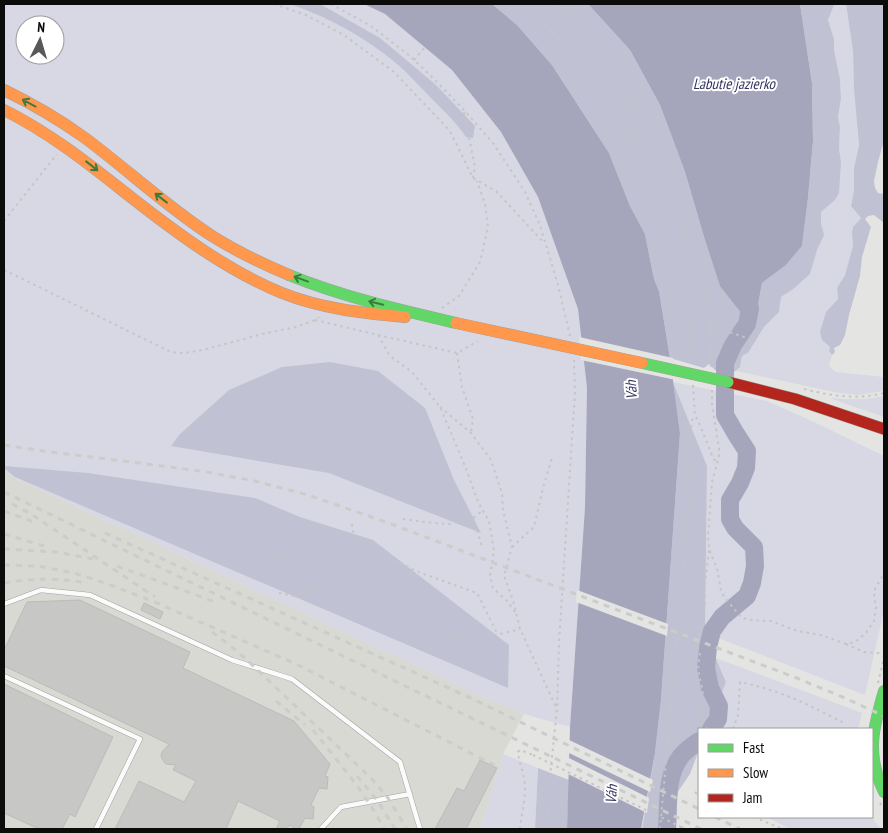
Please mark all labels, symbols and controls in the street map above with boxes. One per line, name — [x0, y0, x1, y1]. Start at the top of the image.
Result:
north arrow — [15, 15, 65, 65]
text: N — [37, 18, 46, 36]
water label: Labutie jazierko — [693, 74, 777, 93]
one-way arrow — [22, 98, 37, 108]
one-way arrow — [86, 161, 99, 172]
one-way arrow — [154, 193, 168, 203]
one-way arrow — [293, 274, 309, 284]
one-way arrow — [369, 298, 385, 307]
water label: Váh — [621, 379, 641, 400]
legend — [698, 728, 873, 818]
text: Fast — [743, 738, 764, 757]
text: Slow — [743, 763, 768, 782]
water label: Váh — [601, 782, 621, 804]
text: Jam — [742, 788, 762, 807]

